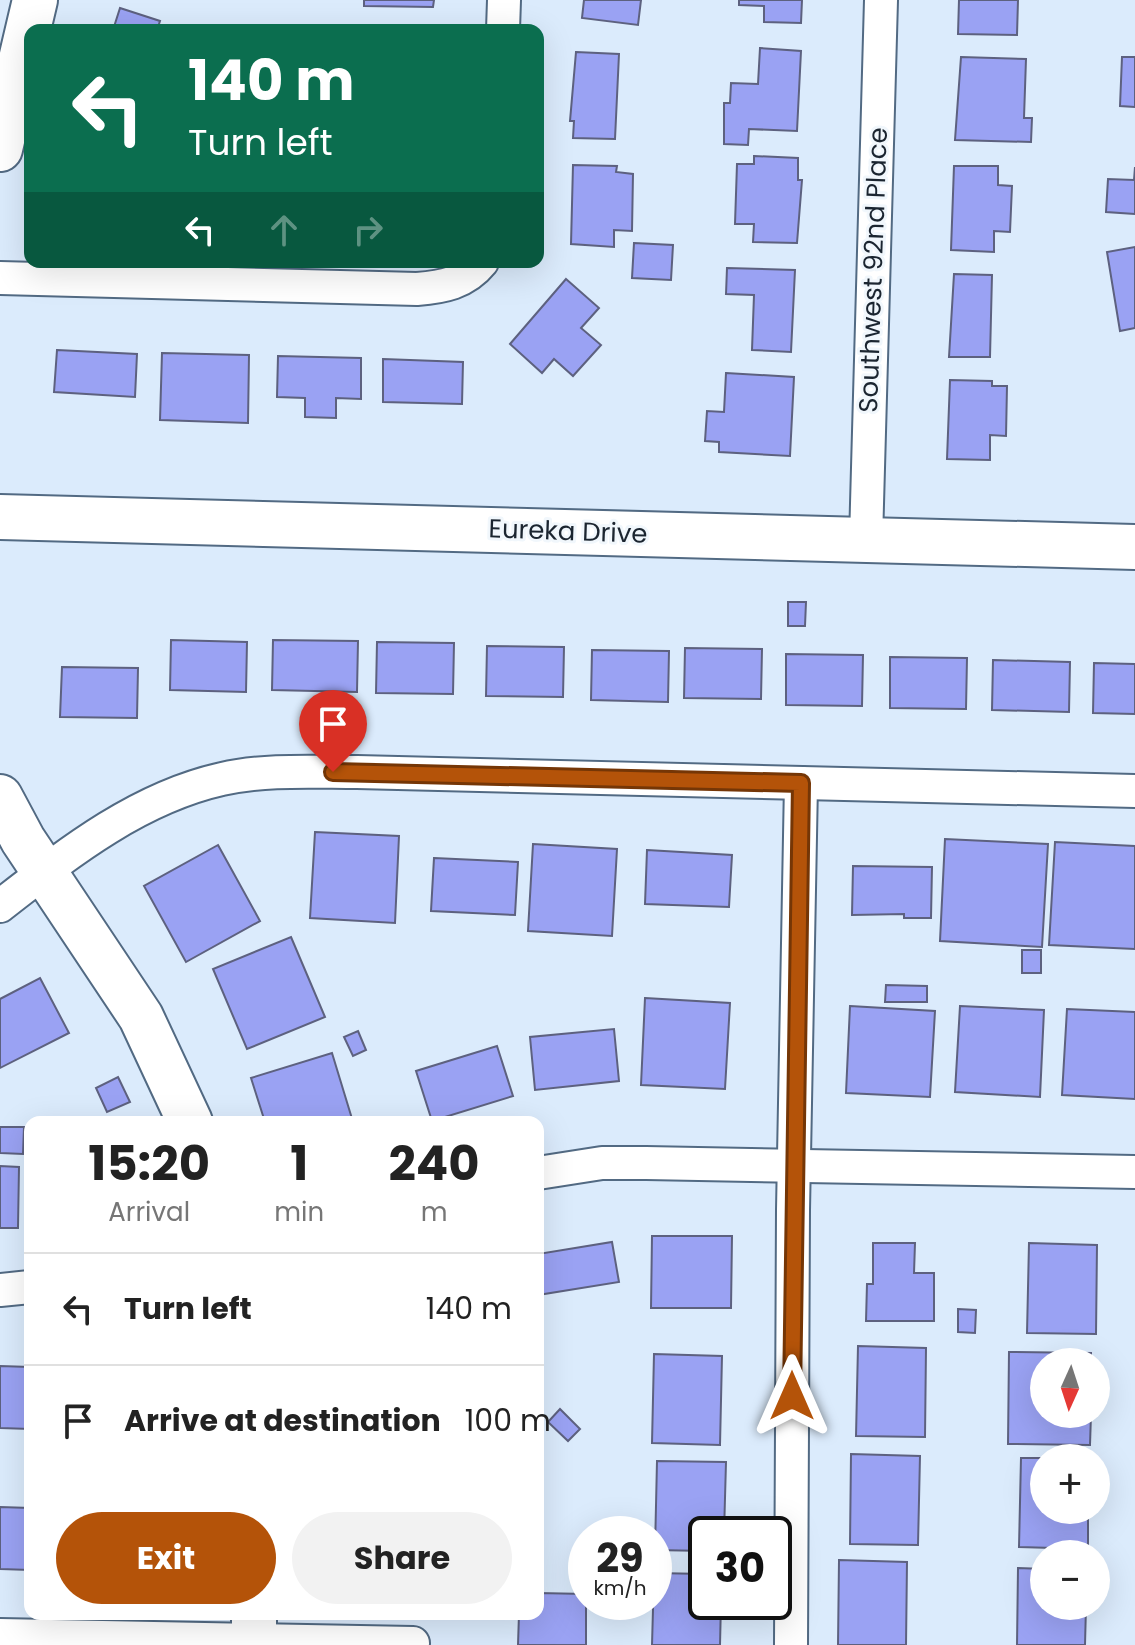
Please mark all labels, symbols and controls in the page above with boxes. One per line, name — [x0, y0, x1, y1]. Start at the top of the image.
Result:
text: 140 m — [188, 41, 355, 120]
icon: left — [56, 56, 160, 160]
text: Turn left — [188, 117, 333, 168]
street label: Southwest 92nd Place — [850, 127, 896, 413]
icon: left — [178, 208, 222, 252]
icon: ahead — [262, 208, 306, 252]
icon: right — [346, 208, 390, 252]
street label: Eureka Drive — [488, 510, 648, 552]
pin — [299, 690, 367, 772]
icon: arrive — [311, 702, 355, 746]
text: 15:20 — [88, 1130, 210, 1197]
text: 1 — [290, 1130, 308, 1197]
text: 240 — [388, 1130, 480, 1197]
text: Arrival — [108, 1194, 190, 1230]
text: min — [274, 1194, 324, 1230]
text: m — [421, 1194, 447, 1230]
icon: left — [56, 1287, 100, 1331]
text: Turn left — [124, 1287, 252, 1330]
text: 140 m — [426, 1287, 512, 1330]
north arrow — [1030, 1348, 1110, 1428]
map controls — [1030, 1348, 1110, 1620]
position arrow — [750, 1354, 834, 1438]
icon: arrive — [56, 1399, 100, 1443]
text: Arrive at destination — [124, 1399, 441, 1442]
text: 100 m — [465, 1399, 551, 1442]
button: + — [1030, 1444, 1110, 1524]
button: Exit — [56, 1512, 276, 1604]
button: Share — [292, 1512, 512, 1604]
speed limit sign: 30 — [688, 1516, 792, 1620]
text: 29 — [596, 1530, 644, 1586]
button: − — [1030, 1540, 1110, 1620]
text: km/h — [593, 1574, 647, 1602]

